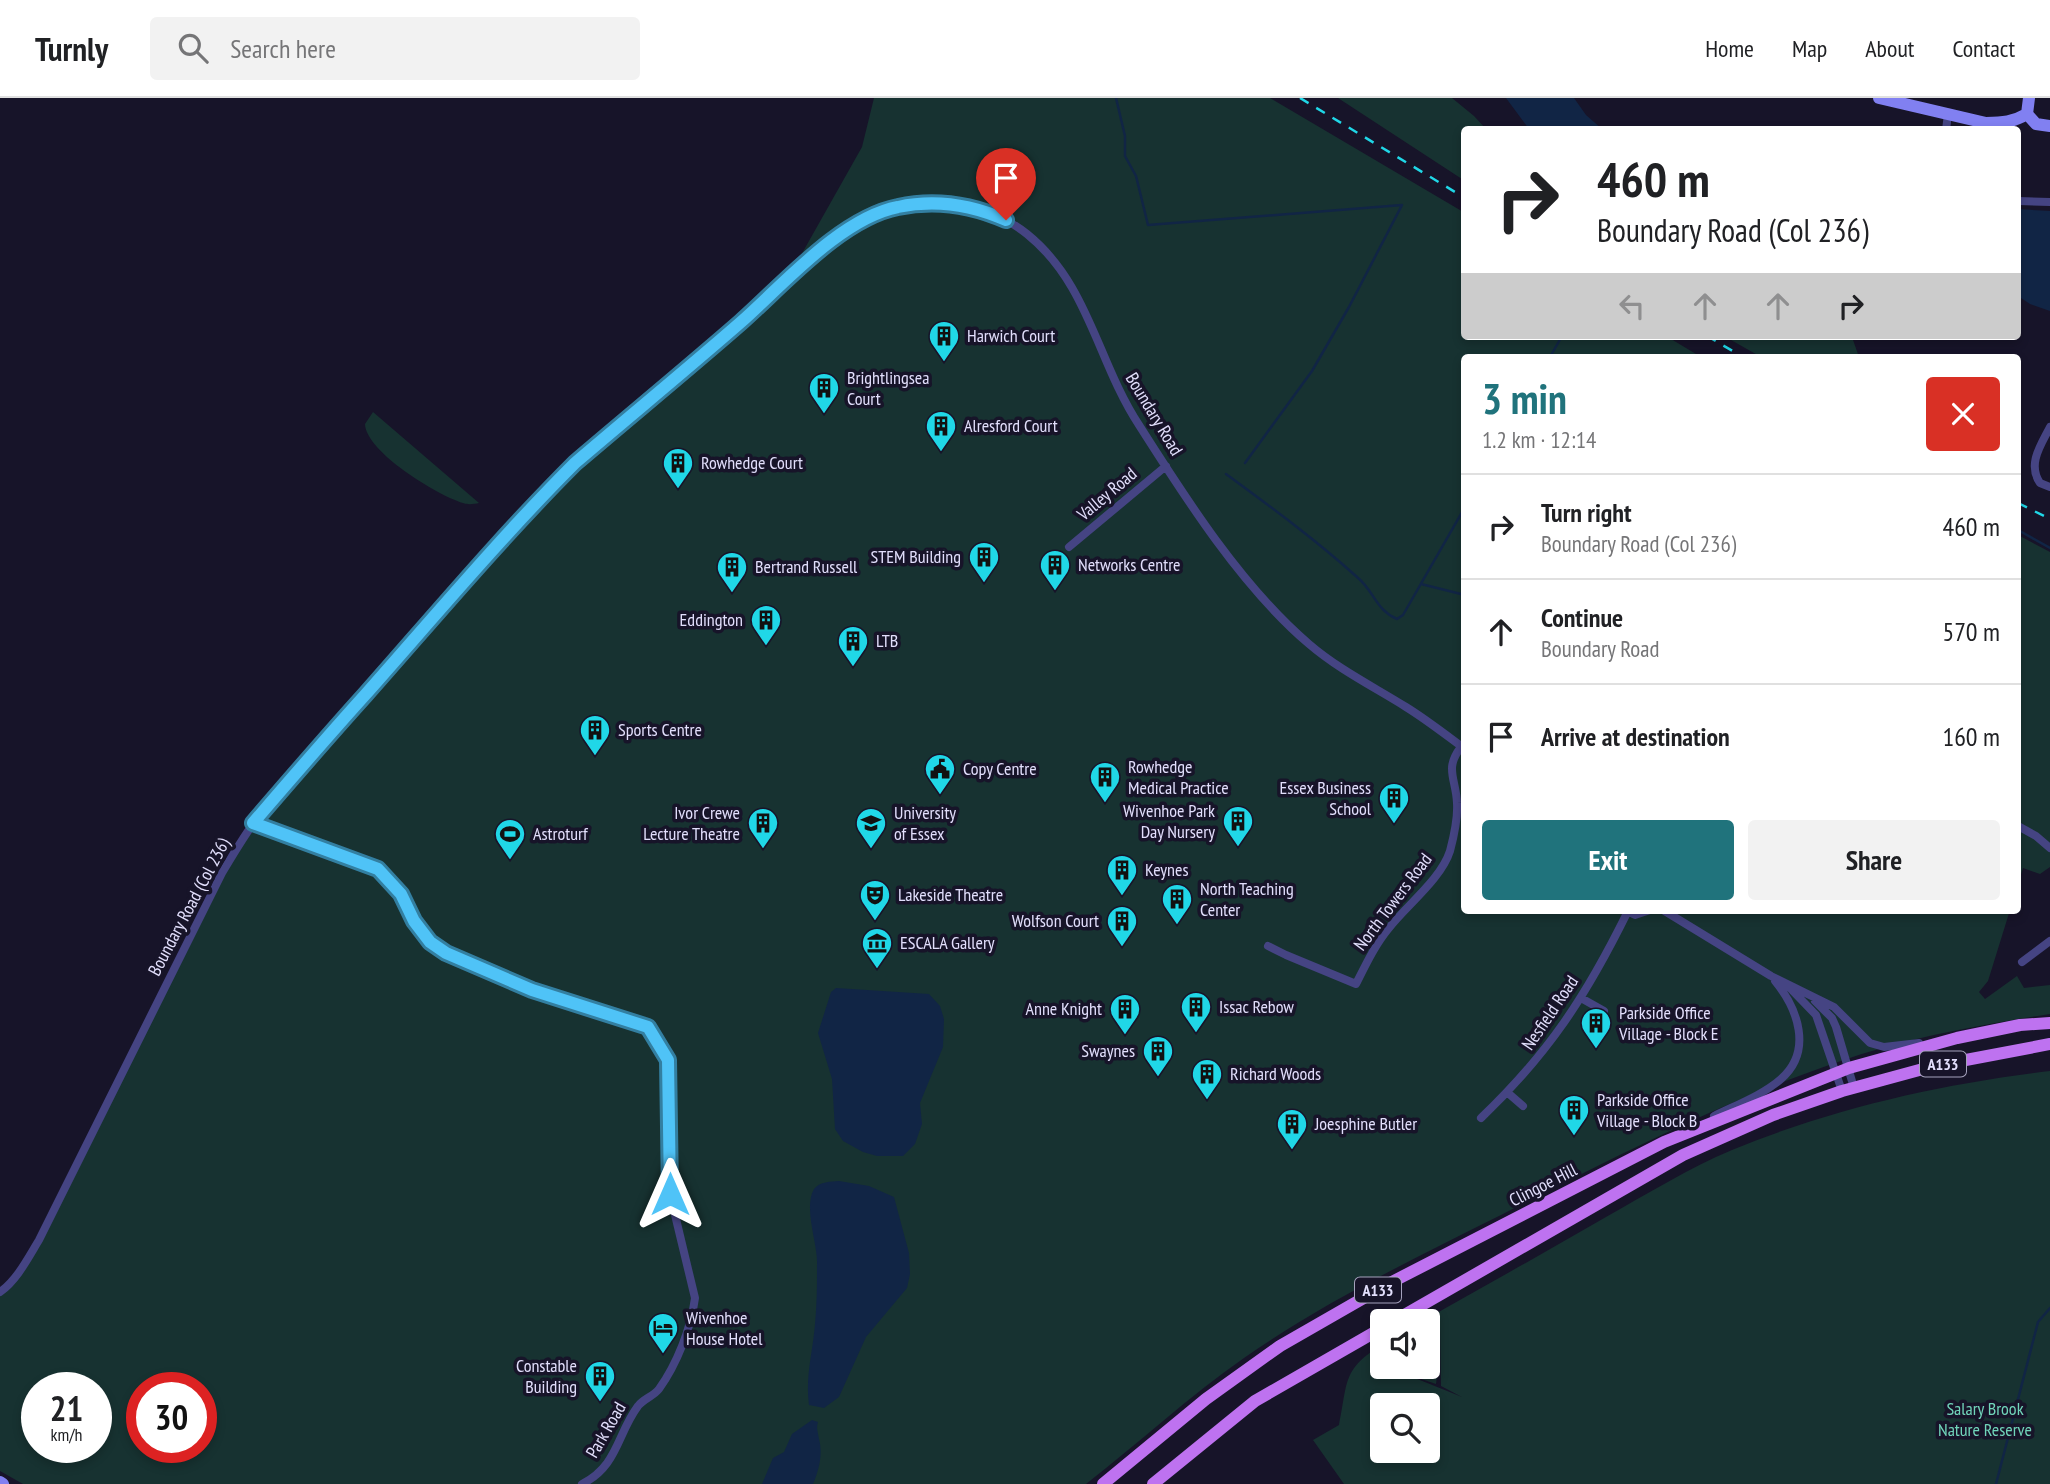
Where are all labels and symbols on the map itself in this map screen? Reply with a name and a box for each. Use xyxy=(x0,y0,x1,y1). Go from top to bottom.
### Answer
pin xyxy=(976,148,1036,220)
building icon: Harwich Court xyxy=(927,319,961,363)
place label: Harwich Court xyxy=(967,324,1055,347)
place label: Brightlingsea Court xyxy=(847,366,929,410)
street label: Boundary Road xyxy=(1121,368,1188,459)
building icon: Brightlingsea Court xyxy=(807,371,841,415)
building icon: Alresford Court xyxy=(924,409,958,453)
place label: Alresford Court xyxy=(964,414,1058,437)
building icon: Rowhedge Court xyxy=(661,446,695,490)
place label: Rowhedge Court xyxy=(701,451,803,474)
street label: Valley Road xyxy=(1071,462,1141,526)
building icon: STEM Building xyxy=(967,540,1001,584)
place label: STEM Building xyxy=(870,545,961,568)
building icon: Networks Centre xyxy=(1038,548,1072,592)
building icon: Bertrand Russell xyxy=(715,550,749,594)
place label: Networks Centre xyxy=(1078,553,1181,576)
place label: Bertrand Russell xyxy=(755,555,858,578)
building icon: Eddington xyxy=(749,603,783,647)
place label: Eddington xyxy=(680,608,743,631)
building icon: LTB xyxy=(836,624,870,668)
place label: LTB xyxy=(876,629,898,652)
building icon: Sports Centre xyxy=(578,713,612,757)
place label: Sports Centre xyxy=(618,718,702,741)
public building icon: Copy Centre xyxy=(923,752,957,796)
place label: Rowhedge Medical Practice xyxy=(1128,755,1229,799)
place label: Copy Centre xyxy=(963,757,1037,780)
building icon: Rowhedge Medical Practice xyxy=(1088,760,1122,804)
place label: Essex Business School xyxy=(1279,776,1372,820)
building icon: Essex Business School xyxy=(1377,781,1411,825)
place label: Wivenhoe Park Day Nursery xyxy=(1123,799,1215,843)
place label: Ivor Crewe Lecture Theatre xyxy=(643,801,740,845)
place label: University of Essex xyxy=(894,801,956,845)
building icon: Wivenhoe Park Day Nursery xyxy=(1221,804,1255,848)
building icon: Ivor Crewe Lecture Theatre xyxy=(746,806,780,850)
school or university icon: University of Essex xyxy=(854,806,888,850)
sports icon: Astroturf xyxy=(493,817,527,861)
place label: Astroturf xyxy=(533,822,589,845)
street label: Boundary Road (Col 236) xyxy=(143,833,235,980)
street label: North Towers Road xyxy=(1348,848,1437,955)
building icon: Keynes xyxy=(1105,853,1139,897)
place label: Keynes xyxy=(1145,858,1189,881)
place label: North Teaching Center xyxy=(1200,877,1294,921)
theatre icon: Lakeside Theatre xyxy=(858,878,892,922)
building icon: North Teaching Center xyxy=(1160,882,1194,926)
place label: Lakeside Theatre xyxy=(898,883,1003,906)
building icon: Wolfson Court xyxy=(1105,904,1139,948)
place label: Wolfson Court xyxy=(1012,909,1099,932)
museum icon: ESCALA Gallery xyxy=(860,926,894,970)
place label: ESCALA Gallery xyxy=(900,931,995,954)
street label: Nesfield Road xyxy=(1516,971,1583,1054)
building icon: Issac Rebow xyxy=(1179,990,1213,1034)
building icon: Anne Knight xyxy=(1108,992,1142,1036)
place label: Issac Rebow xyxy=(1219,995,1294,1018)
place label: Anne Knight xyxy=(1025,997,1102,1020)
place label: Parkside Office Village - Block E xyxy=(1618,1001,1719,1045)
building icon: Parkside Office Village - Block E xyxy=(1579,1006,1613,1050)
building icon: Swaynes xyxy=(1141,1034,1175,1078)
place label: Swaynes xyxy=(1081,1039,1135,1062)
road number: A133 xyxy=(1920,1052,1966,1076)
building icon: Richard Woods xyxy=(1190,1057,1224,1101)
place label: Richard Woods xyxy=(1230,1062,1321,1085)
place label: Parkside Office Village - Block B xyxy=(1596,1088,1697,1132)
building icon: Parkside Office Village - Block B xyxy=(1557,1093,1591,1137)
building icon: Joesphine Butler xyxy=(1275,1107,1309,1151)
place label: Joesphine Butler xyxy=(1314,1112,1417,1135)
position arrow xyxy=(633,1157,707,1231)
street label: Clingoe Hill xyxy=(1505,1157,1581,1211)
road number: A133 xyxy=(1355,1278,1401,1302)
place label: Wivenhoe House Hotel xyxy=(686,1306,763,1350)
hotel icon: Wivenhoe House Hotel xyxy=(646,1311,680,1355)
place label: Constable Building xyxy=(516,1354,577,1398)
building icon: Constable Building xyxy=(583,1359,617,1403)
speed limit sign: 30 xyxy=(126,1372,217,1463)
park label: Salary Brook Nature Reserve xyxy=(1938,1397,2032,1441)
street label: Park Road xyxy=(580,1398,631,1462)

